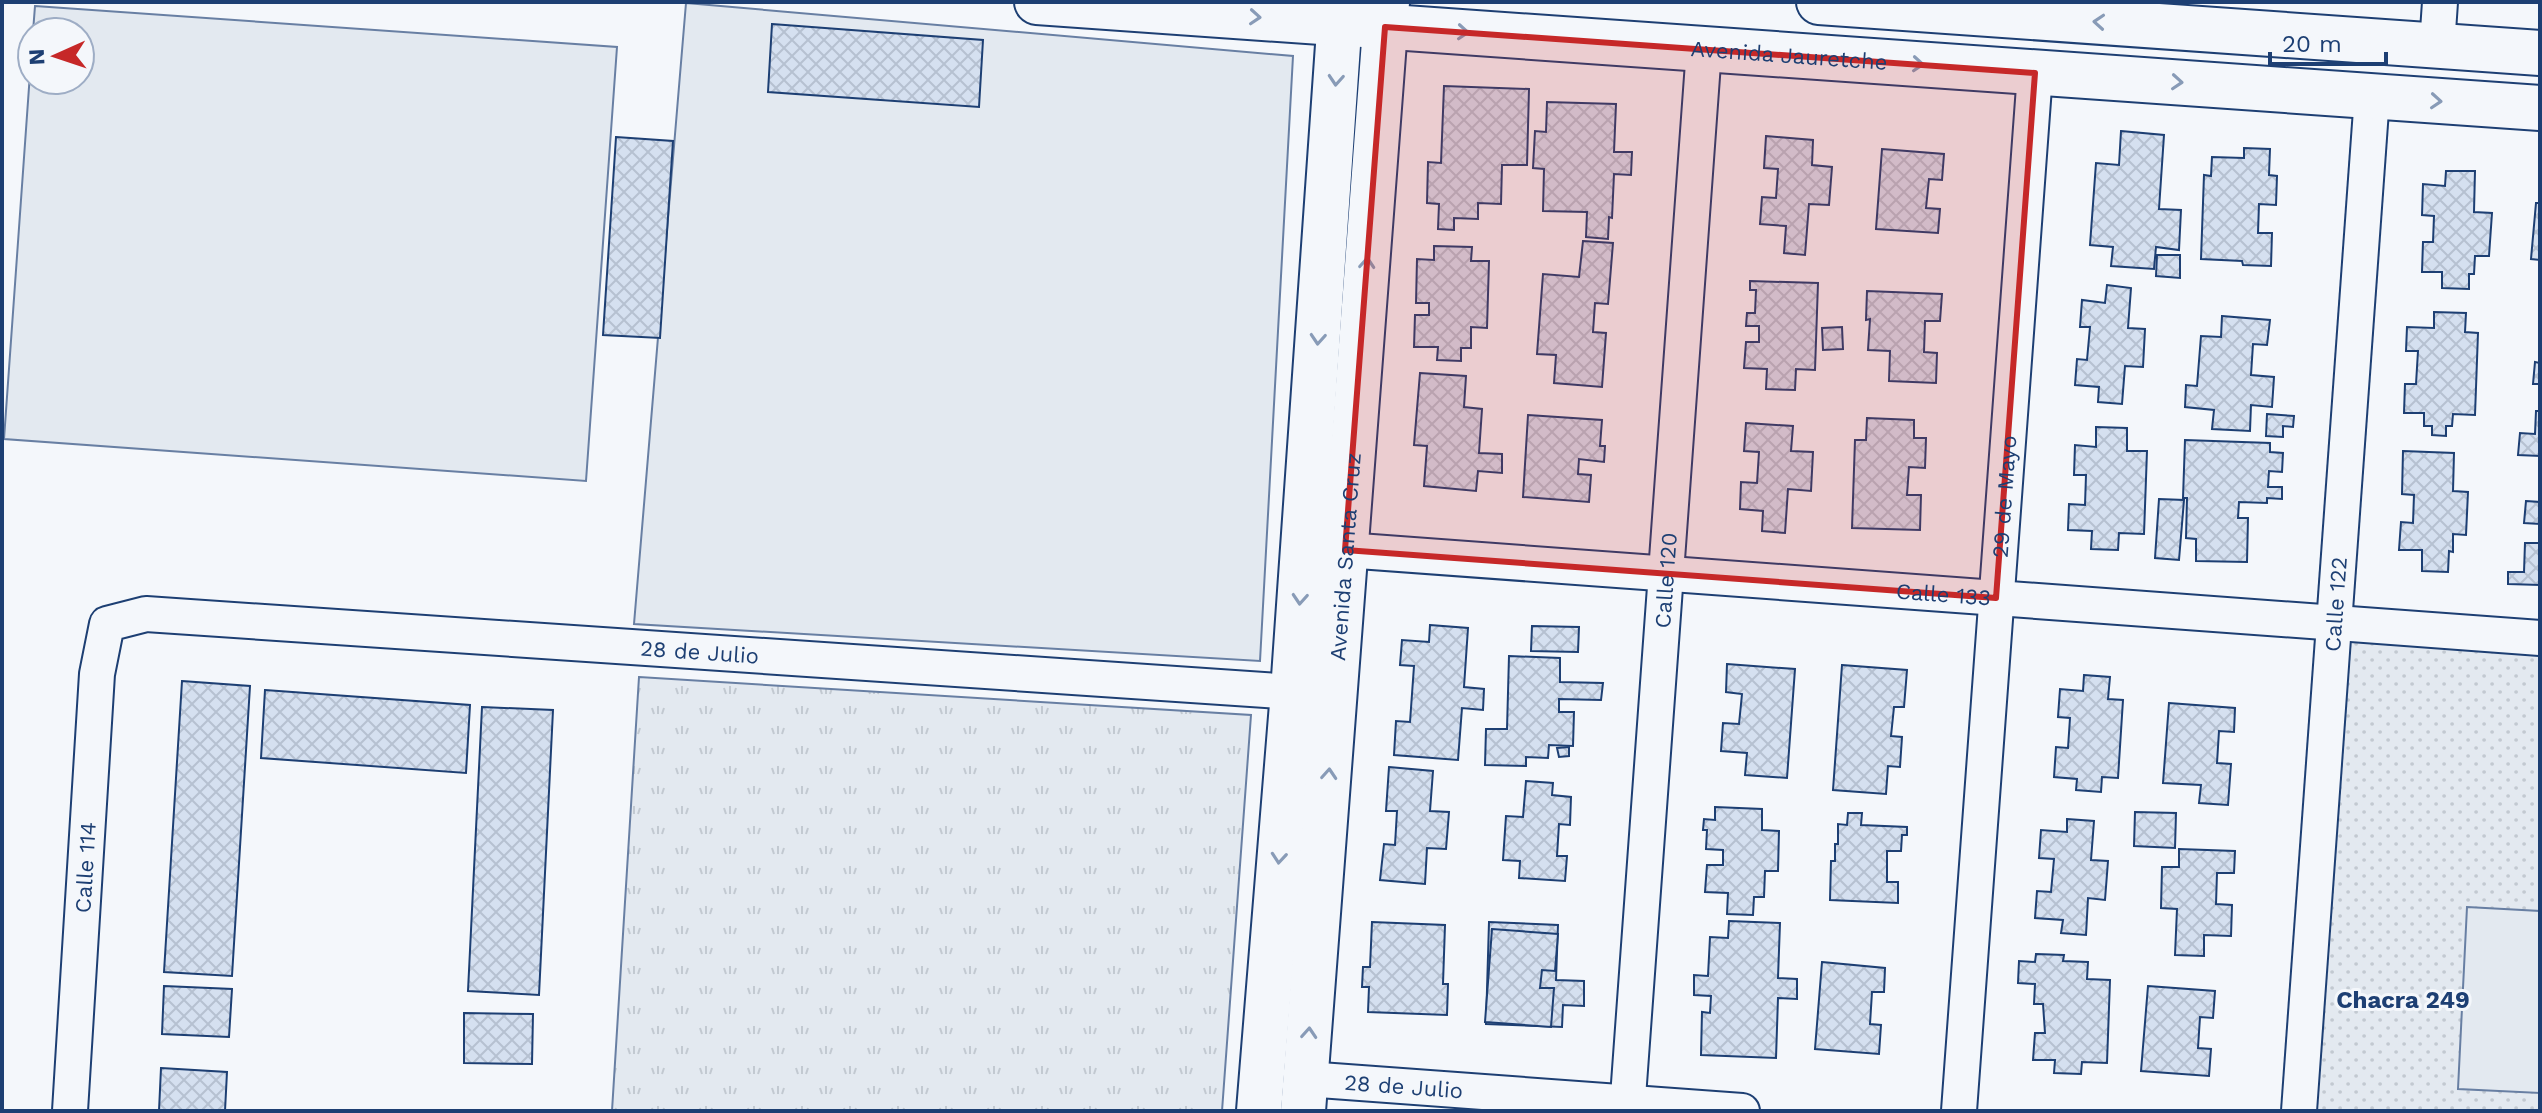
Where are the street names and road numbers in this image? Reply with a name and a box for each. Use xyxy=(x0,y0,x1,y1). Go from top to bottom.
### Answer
street label: Avenida Jauretche xyxy=(1690,36,1888,74)
street label: 29 de Mayo xyxy=(1987,434,2021,559)
street label: Avenida Santa Cruz xyxy=(1325,452,1365,662)
street label: Calle 120 xyxy=(1650,532,1681,629)
street label: Calle 122 xyxy=(2320,556,2351,653)
street label: Calle 133 xyxy=(1895,578,1992,610)
street label: 28 de Julio xyxy=(639,635,760,668)
street label: Calle 114 xyxy=(70,821,100,914)
street label: 28 de Julio xyxy=(1343,1069,1464,1103)

